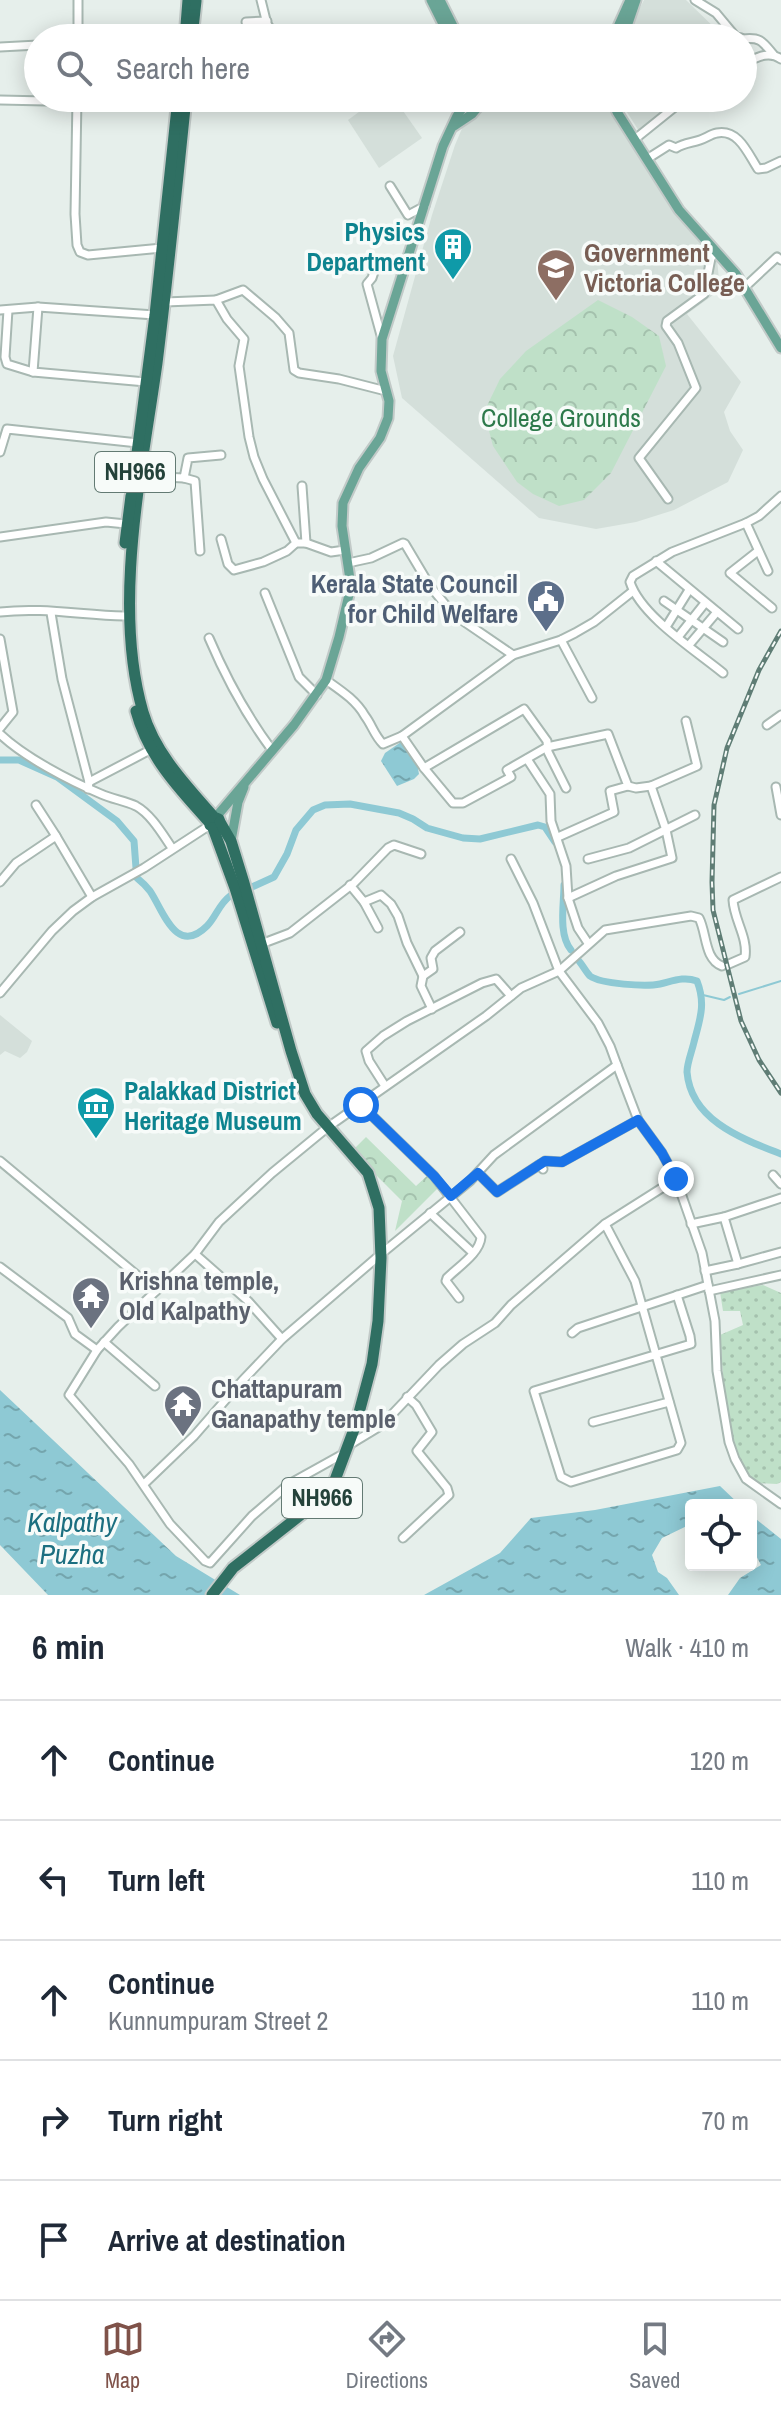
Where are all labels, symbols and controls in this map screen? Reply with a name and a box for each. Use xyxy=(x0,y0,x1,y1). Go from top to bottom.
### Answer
search box xyxy=(24,24,757,112)
icon: search xyxy=(52,46,96,90)
text: Search here xyxy=(116,48,250,88)
place label: Physics Department xyxy=(307,214,425,279)
building icon: Physics Department xyxy=(432,226,474,281)
place label: Government Victoria College xyxy=(584,235,745,300)
school or university icon: Government Victoria College xyxy=(535,247,577,302)
park label: College Grounds xyxy=(481,400,641,435)
road number: NH966 xyxy=(95,452,175,492)
place label: Kerala State Council for Child Welfare xyxy=(311,566,518,631)
public building icon: Kerala State Council for Child Welfare xyxy=(525,578,567,633)
place label: Palakkad District Heritage Museum xyxy=(124,1073,302,1138)
museum icon: Palakkad District Heritage Museum xyxy=(75,1085,117,1140)
route start xyxy=(343,1087,379,1123)
route end xyxy=(658,1161,694,1197)
place label: Krishna temple, Old Kalpathy xyxy=(119,1263,279,1328)
temple icon: Krishna temple, Old Kalpathy xyxy=(70,1275,112,1330)
place label: Chattapuram Ganapathy temple xyxy=(211,1371,396,1436)
temple icon: Chattapuram Ganapathy temple xyxy=(162,1383,204,1438)
road number: NH966 xyxy=(282,1478,362,1518)
map controls xyxy=(685,1499,757,1571)
button: locate xyxy=(685,1499,757,1571)
water label: Kalpathy Puzha xyxy=(27,1503,118,1573)
text: 6 min xyxy=(32,1624,105,1670)
text: Walk · 410 m xyxy=(625,1630,749,1665)
icon: ahead xyxy=(32,1738,76,1782)
text: Continue xyxy=(108,1740,215,1780)
text: 120 m xyxy=(690,1743,749,1778)
icon: left xyxy=(32,1858,76,1902)
text: Turn left xyxy=(108,1860,205,1900)
text: 110 m xyxy=(691,1863,749,1898)
text: Continue xyxy=(108,1963,215,2003)
icon: ahead xyxy=(32,1978,76,2022)
text: 110 m xyxy=(691,1983,749,2018)
text: Kunnumpuram Street 2 xyxy=(108,2003,328,2038)
icon: right xyxy=(32,2098,76,2142)
text: Turn right xyxy=(108,2100,222,2140)
text: 70 m xyxy=(702,2103,749,2138)
icon: arrive xyxy=(32,2218,76,2262)
text: Arrive at destination xyxy=(108,2220,346,2260)
tab: Map xyxy=(101,2317,145,2395)
tab: Directions xyxy=(346,2317,428,2395)
tab: Saved xyxy=(629,2317,680,2395)

